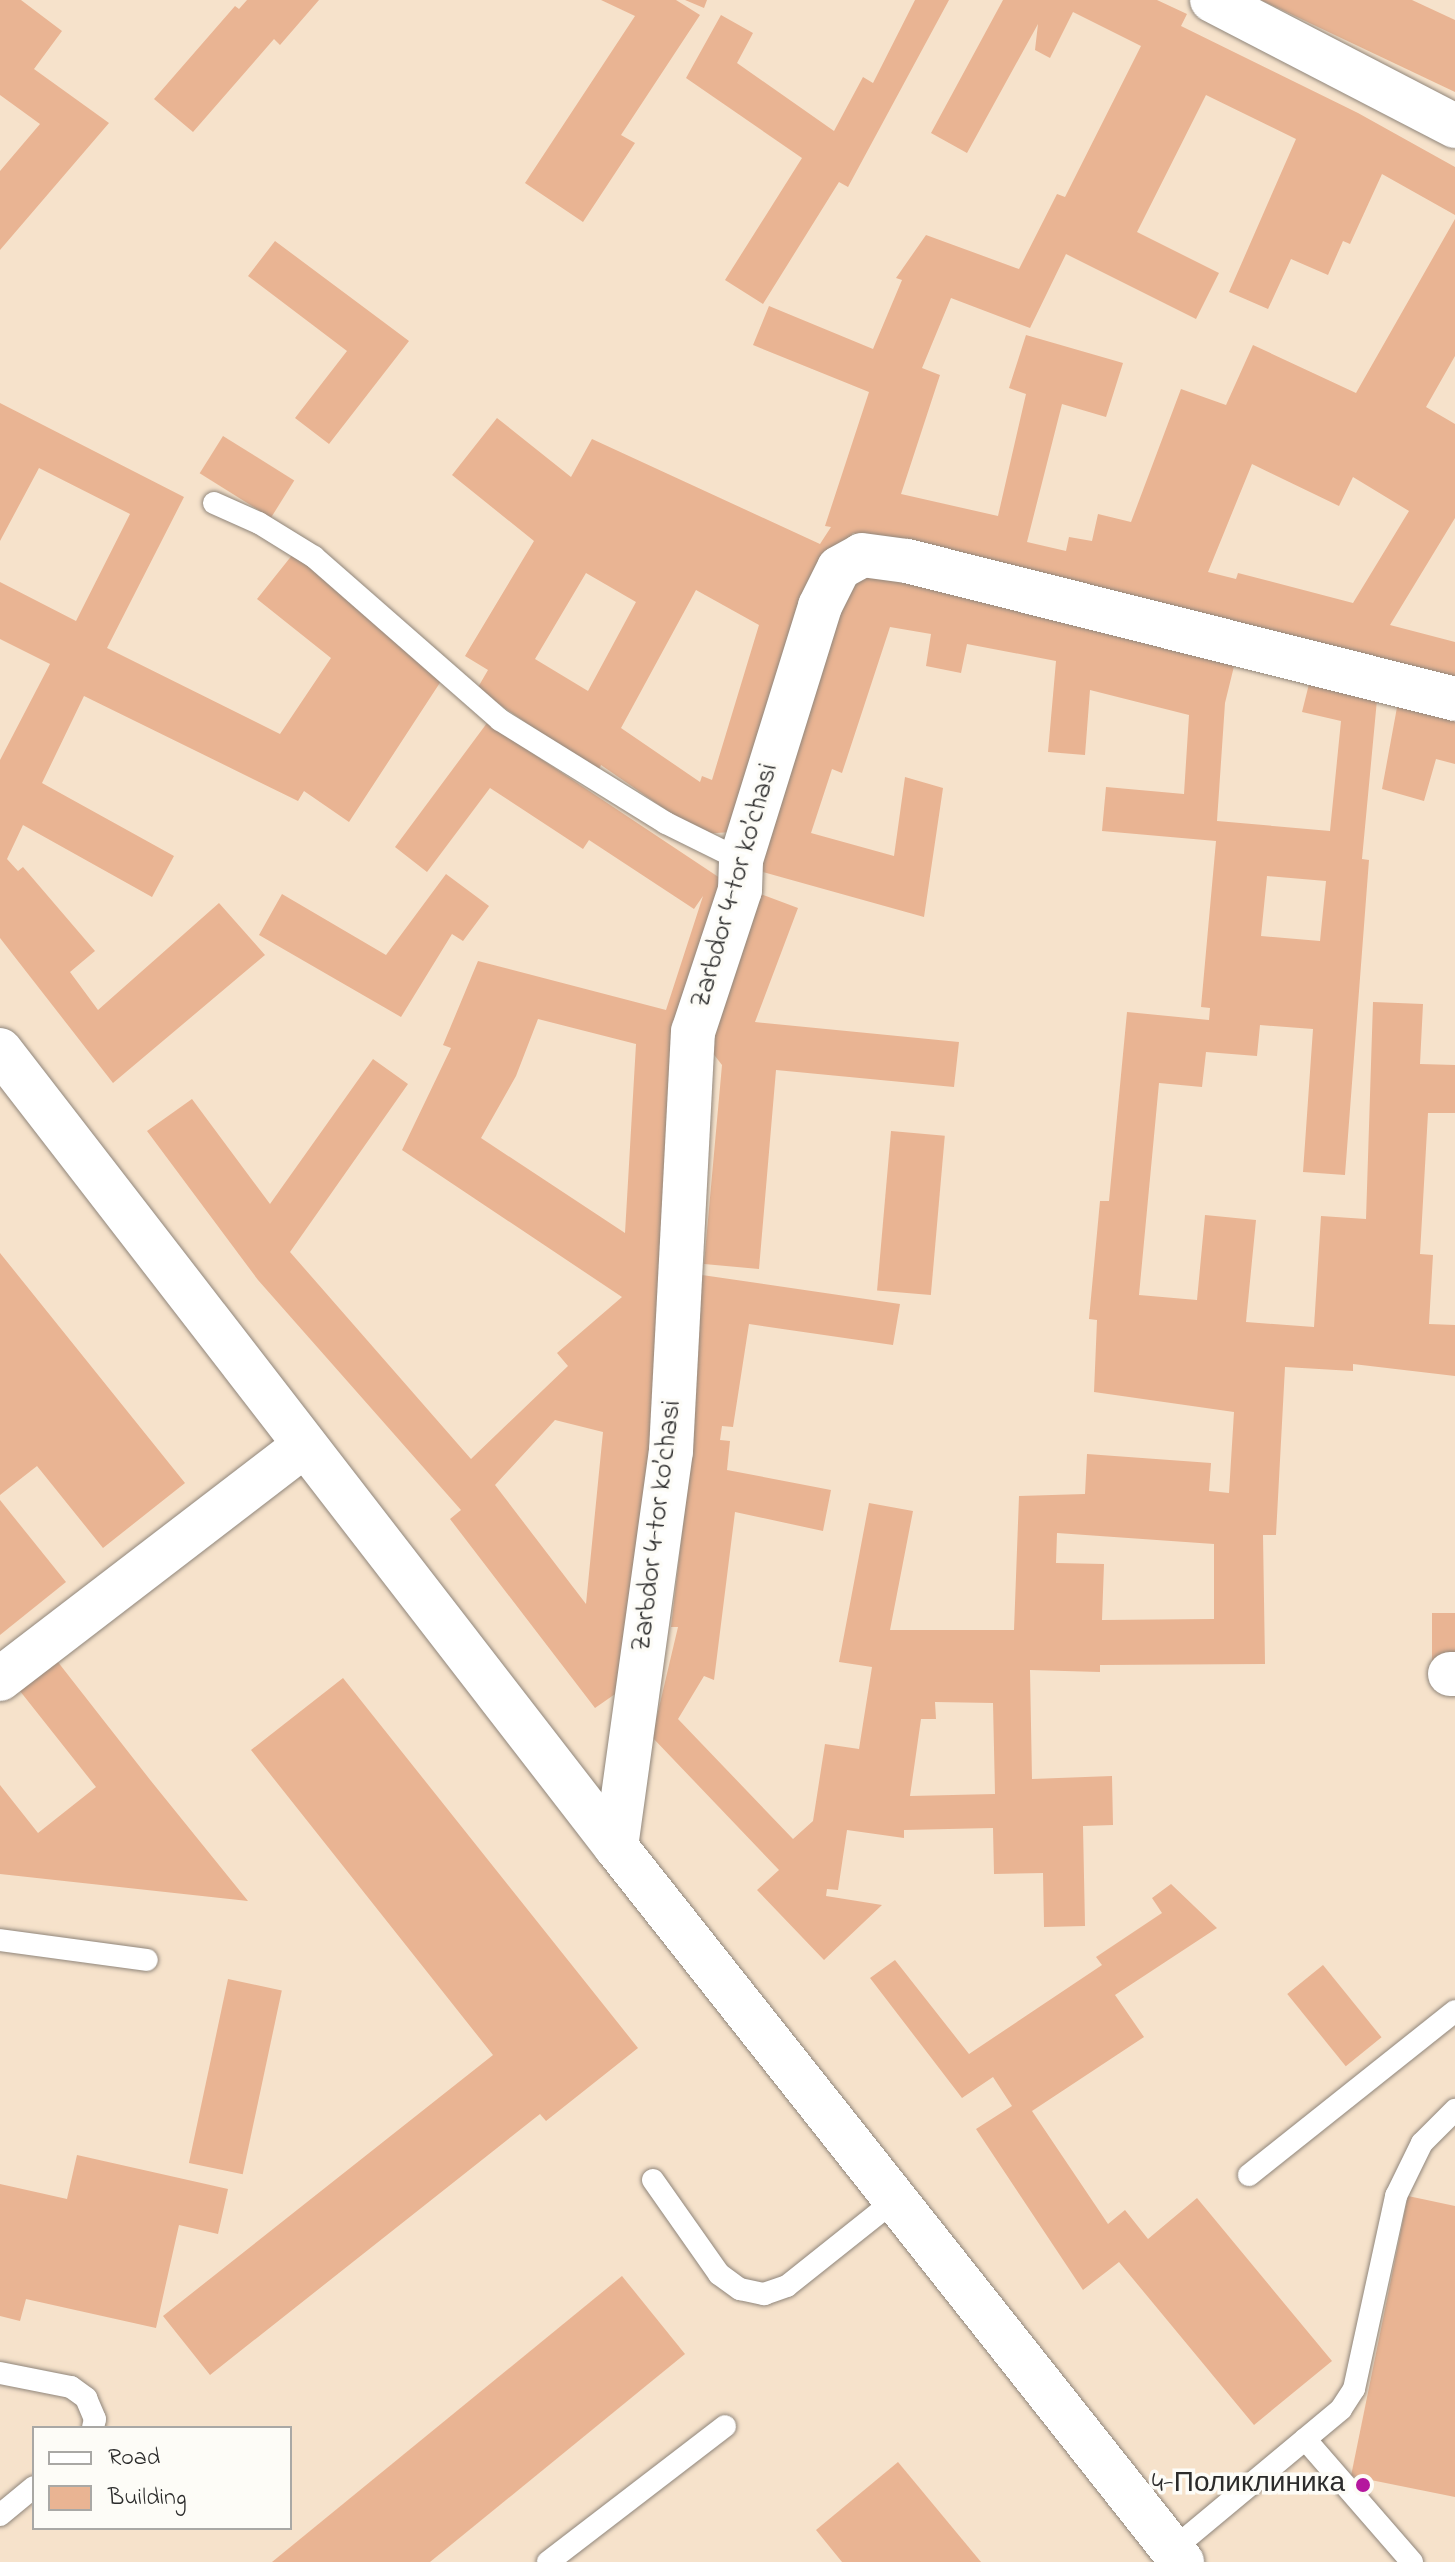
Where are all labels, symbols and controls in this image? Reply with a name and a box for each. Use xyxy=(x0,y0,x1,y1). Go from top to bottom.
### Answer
street label: Zarbdor 4-tor koʼchasi xyxy=(685,760,787,1012)
street label: Zarbdor 4-tor koʼchasi xyxy=(626,1399,690,1653)
legend xyxy=(32,2426,292,2530)
text: Road xyxy=(108,2441,160,2476)
place label: 4-Поликлиника xyxy=(1152,2468,1345,2502)
marker: 4-Поликлиника xyxy=(1352,2474,1374,2496)
text: Building xyxy=(108,2481,187,2516)

